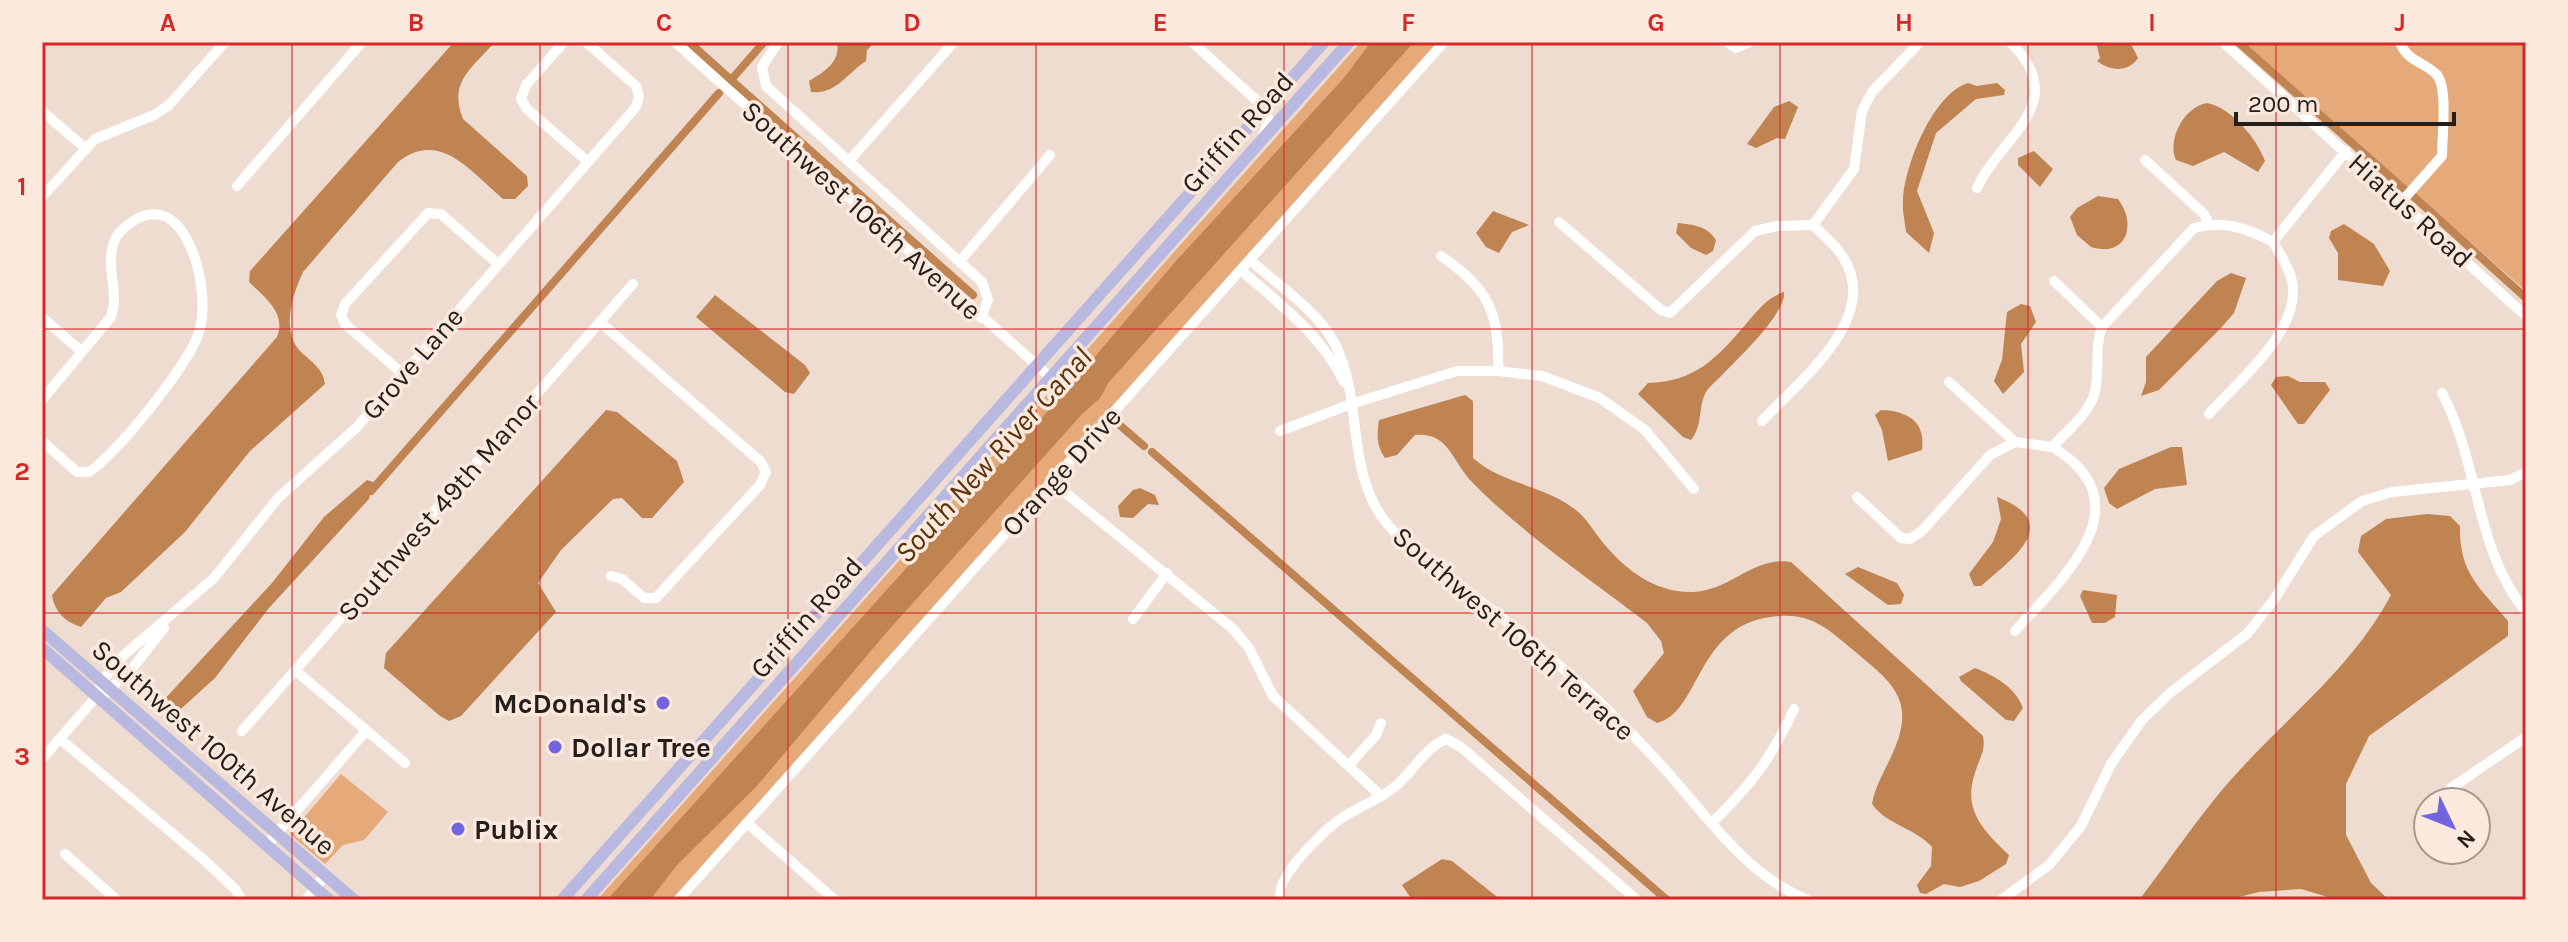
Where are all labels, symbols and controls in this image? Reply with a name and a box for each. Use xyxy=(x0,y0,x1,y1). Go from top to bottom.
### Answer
text: A xyxy=(160,7,176,38)
text: B xyxy=(408,7,424,38)
text: C xyxy=(656,7,672,38)
text: D xyxy=(903,7,921,38)
text: E xyxy=(1152,7,1168,38)
text: F xyxy=(1401,7,1415,38)
text: G xyxy=(1647,7,1665,38)
text: H xyxy=(1895,7,1913,38)
text: I xyxy=(2148,7,2156,38)
text: J xyxy=(2394,7,2406,38)
street label: Griffin Road xyxy=(1174,65,1301,200)
scale bar xyxy=(2236,76,2454,126)
text: 200 m xyxy=(2248,90,2319,118)
street label: Southwest 106th Avenue xyxy=(735,94,988,327)
street label: Hiatus Road xyxy=(2342,146,2480,275)
text: 1 xyxy=(17,171,27,202)
street label: Grove Lane xyxy=(355,300,470,426)
water label: South New River Canal xyxy=(887,340,1099,570)
street label: Southwest 49th Manor xyxy=(331,386,547,628)
street label: Orange Drive xyxy=(995,400,1128,543)
text: 2 xyxy=(14,456,30,487)
street label: Southwest 106th Terrace xyxy=(1386,519,1641,747)
street label: Griffin Road xyxy=(743,550,870,685)
street label: Southwest 100th Avenue xyxy=(85,633,342,862)
place label: McDonald's xyxy=(493,687,647,720)
marker: McDonald's xyxy=(654,694,672,712)
place label: Dollar Tree xyxy=(571,731,711,764)
marker: Dollar Tree xyxy=(546,738,564,756)
text: 3 xyxy=(14,741,30,772)
north arrow xyxy=(2412,786,2492,866)
place label: Publix xyxy=(474,813,559,846)
marker: Publix xyxy=(449,820,467,838)
text: N xyxy=(2451,824,2481,854)

